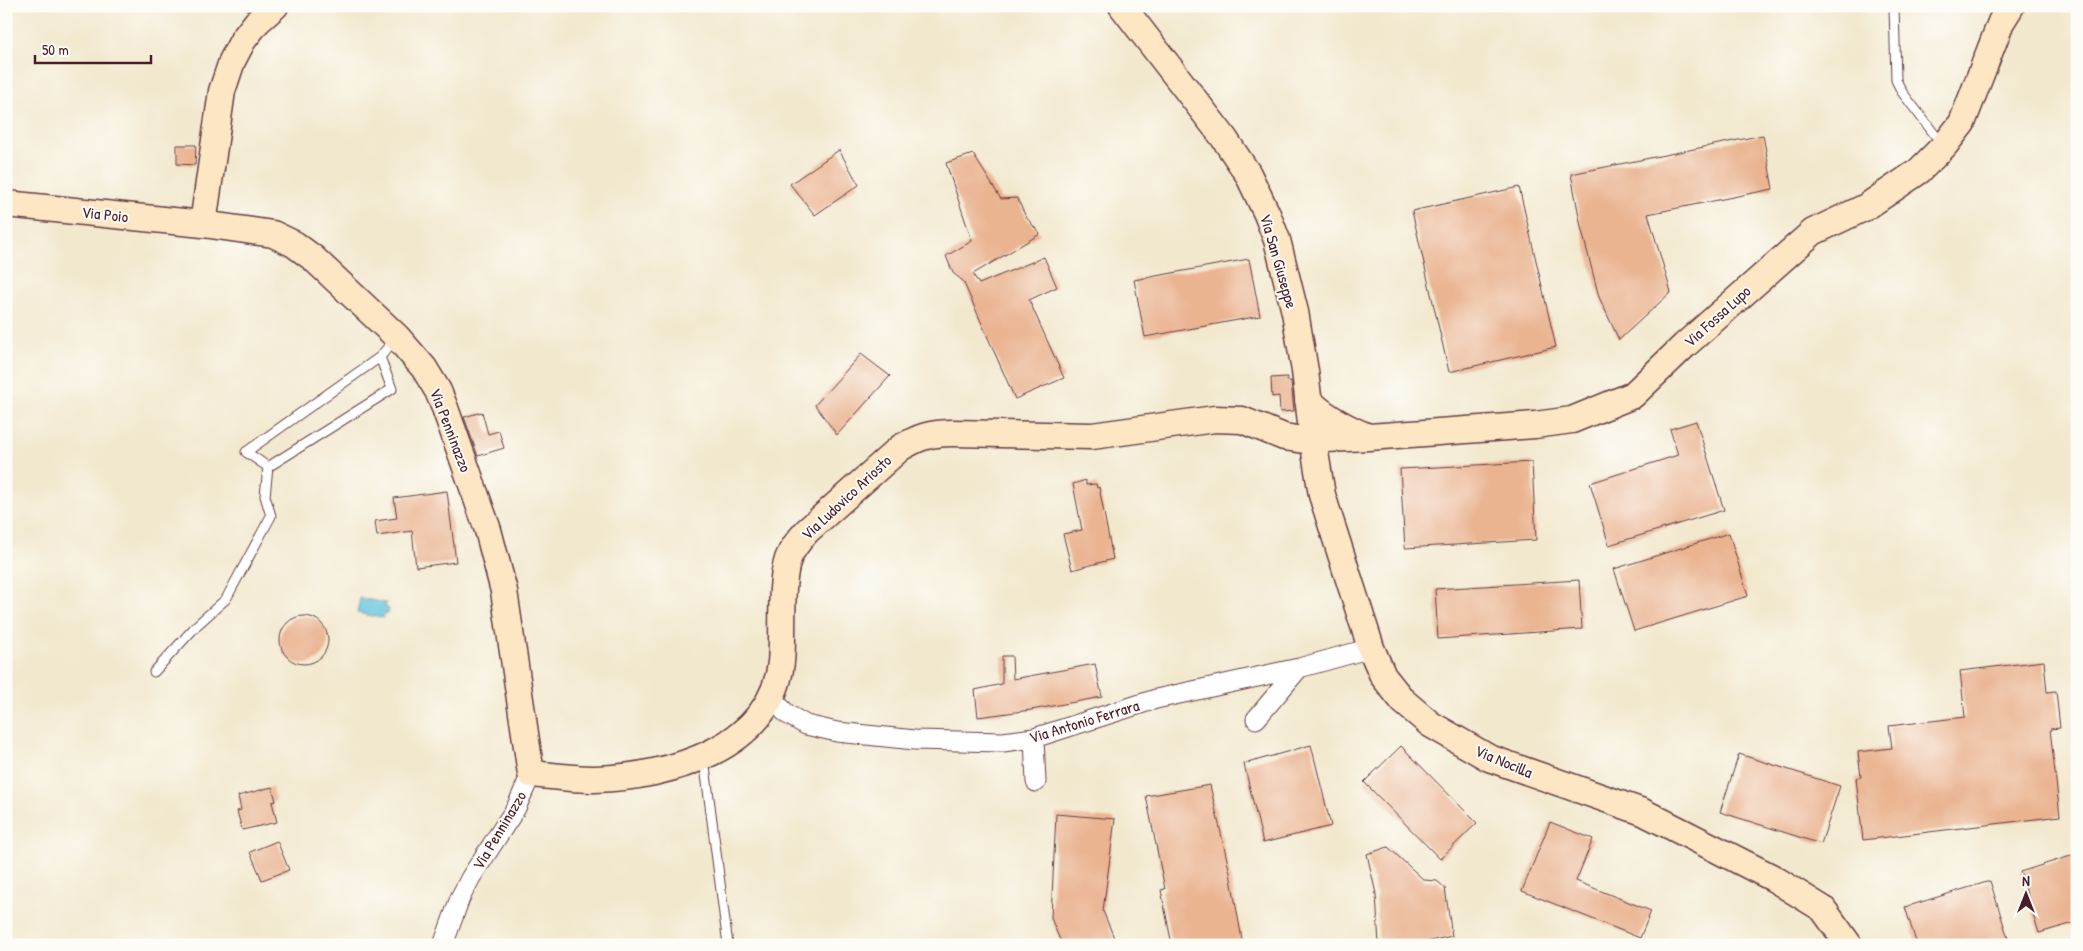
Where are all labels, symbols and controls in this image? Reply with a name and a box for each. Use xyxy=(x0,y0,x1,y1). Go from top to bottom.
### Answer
scale bar xyxy=(35,32,151,64)
text: 50 m xyxy=(42,39,69,60)
street label: Via Poio xyxy=(81,201,130,227)
street label: Via San Giuseppe xyxy=(1255,211,1303,311)
street label: Via Fossa Lupo xyxy=(1679,280,1756,352)
street label: Via Penninazzo xyxy=(425,385,477,476)
street label: Via Ludovico Ariosto xyxy=(796,449,896,545)
street label: Via Antonio Ferrara xyxy=(1026,694,1142,748)
street label: Via Nocilla xyxy=(1472,739,1536,783)
street label: Via Penninazzo xyxy=(467,786,531,874)
north arrow xyxy=(2000,868,2050,918)
text: N xyxy=(2022,871,2030,890)

